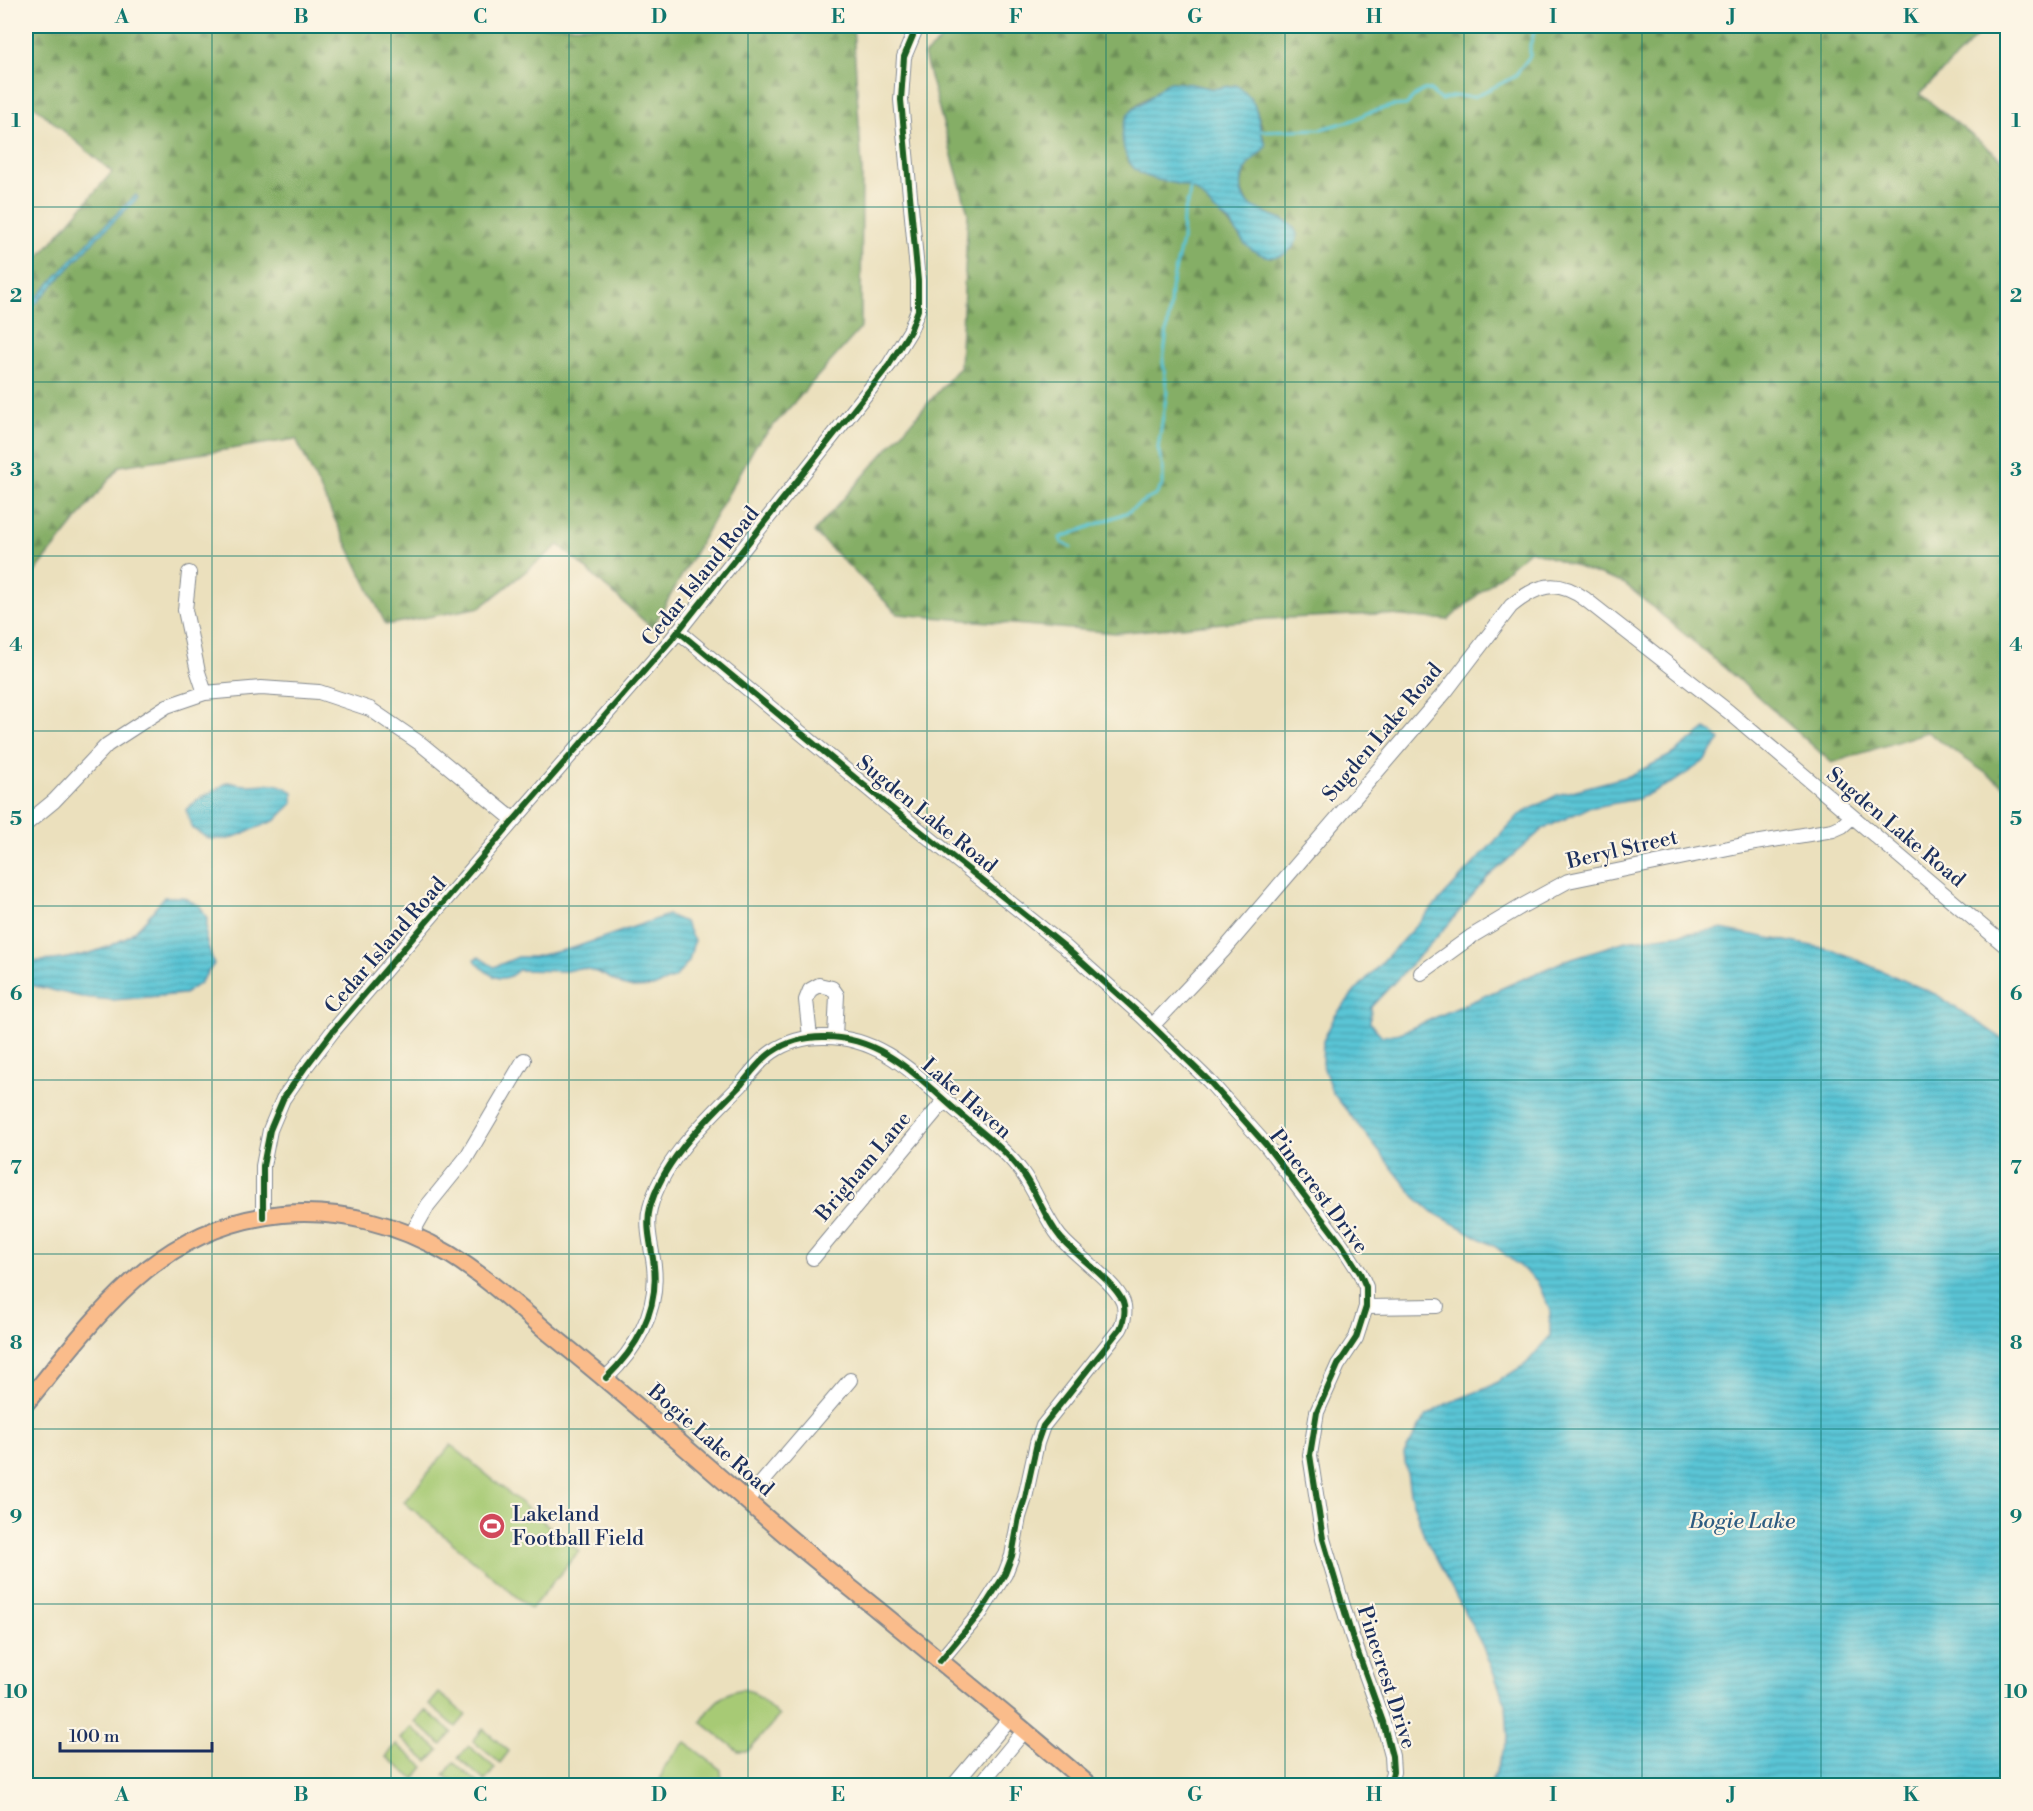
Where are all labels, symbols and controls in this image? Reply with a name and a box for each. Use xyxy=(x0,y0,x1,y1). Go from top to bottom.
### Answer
text: A xyxy=(114,5,130,30)
text: B xyxy=(293,5,309,30)
text: C xyxy=(473,5,487,30)
text: D xyxy=(651,5,667,30)
text: E xyxy=(831,5,845,30)
text: F xyxy=(1009,5,1023,30)
text: G xyxy=(1187,5,1203,30)
text: H xyxy=(1366,5,1383,30)
text: I xyxy=(1549,5,1557,30)
text: J xyxy=(1725,5,1736,30)
text: K xyxy=(1903,5,1920,30)
text: 1 xyxy=(11,109,21,134)
text: 1 xyxy=(2011,109,2021,134)
text: 2 xyxy=(10,284,22,309)
text: 2 xyxy=(2010,284,2022,309)
text: 3 xyxy=(10,458,22,483)
text: 3 xyxy=(2010,458,2022,483)
street label: Cedar Island Road xyxy=(636,501,765,652)
text: 4 xyxy=(9,633,23,658)
text: 4 xyxy=(2009,633,2023,658)
street label: Sugden Lake Road xyxy=(1317,658,1448,807)
street label: Sugden Lake Road xyxy=(851,750,1002,879)
street label: Sugden Lake Road xyxy=(1821,762,1970,893)
text: 5 xyxy=(10,807,22,832)
text: 5 xyxy=(2010,807,2022,832)
street label: Beryl Street xyxy=(1563,824,1681,876)
street label: Cedar Island Road xyxy=(319,872,452,1019)
text: 6 xyxy=(10,982,23,1007)
text: 6 xyxy=(2010,982,2023,1007)
street label: Lake Haven xyxy=(916,1053,1017,1145)
street label: Brigham Lane xyxy=(810,1106,917,1228)
street label: Pinecrest Drive xyxy=(1263,1124,1373,1259)
text: 7 xyxy=(10,1156,22,1181)
text: 7 xyxy=(2010,1156,2022,1181)
text: 8 xyxy=(10,1331,23,1356)
text: 8 xyxy=(2010,1331,2023,1356)
street label: Bogie Lake Road xyxy=(641,1378,779,1503)
place label: Lakeland Football Field xyxy=(512,1502,644,1552)
text: 9 xyxy=(10,1505,22,1530)
text: 9 xyxy=(2010,1505,2022,1530)
water label: Bogie Lake xyxy=(1688,1508,1795,1535)
sports icon: Lakeland Football Field xyxy=(477,1511,507,1541)
street label: Pinecrest Drive xyxy=(1351,1602,1421,1752)
text: 10 xyxy=(4,1680,28,1705)
text: 10 xyxy=(2004,1680,2028,1705)
scale bar xyxy=(60,1715,212,1753)
text: 100 m xyxy=(69,1725,120,1748)
text: A xyxy=(114,1783,130,1808)
text: B xyxy=(293,1783,309,1808)
text: C xyxy=(473,1783,487,1808)
text: D xyxy=(651,1783,667,1808)
text: E xyxy=(831,1783,845,1808)
text: F xyxy=(1009,1783,1023,1808)
text: G xyxy=(1187,1783,1203,1808)
text: H xyxy=(1366,1783,1383,1808)
text: I xyxy=(1549,1783,1557,1808)
text: J xyxy=(1725,1783,1736,1808)
text: K xyxy=(1903,1783,1920,1808)

